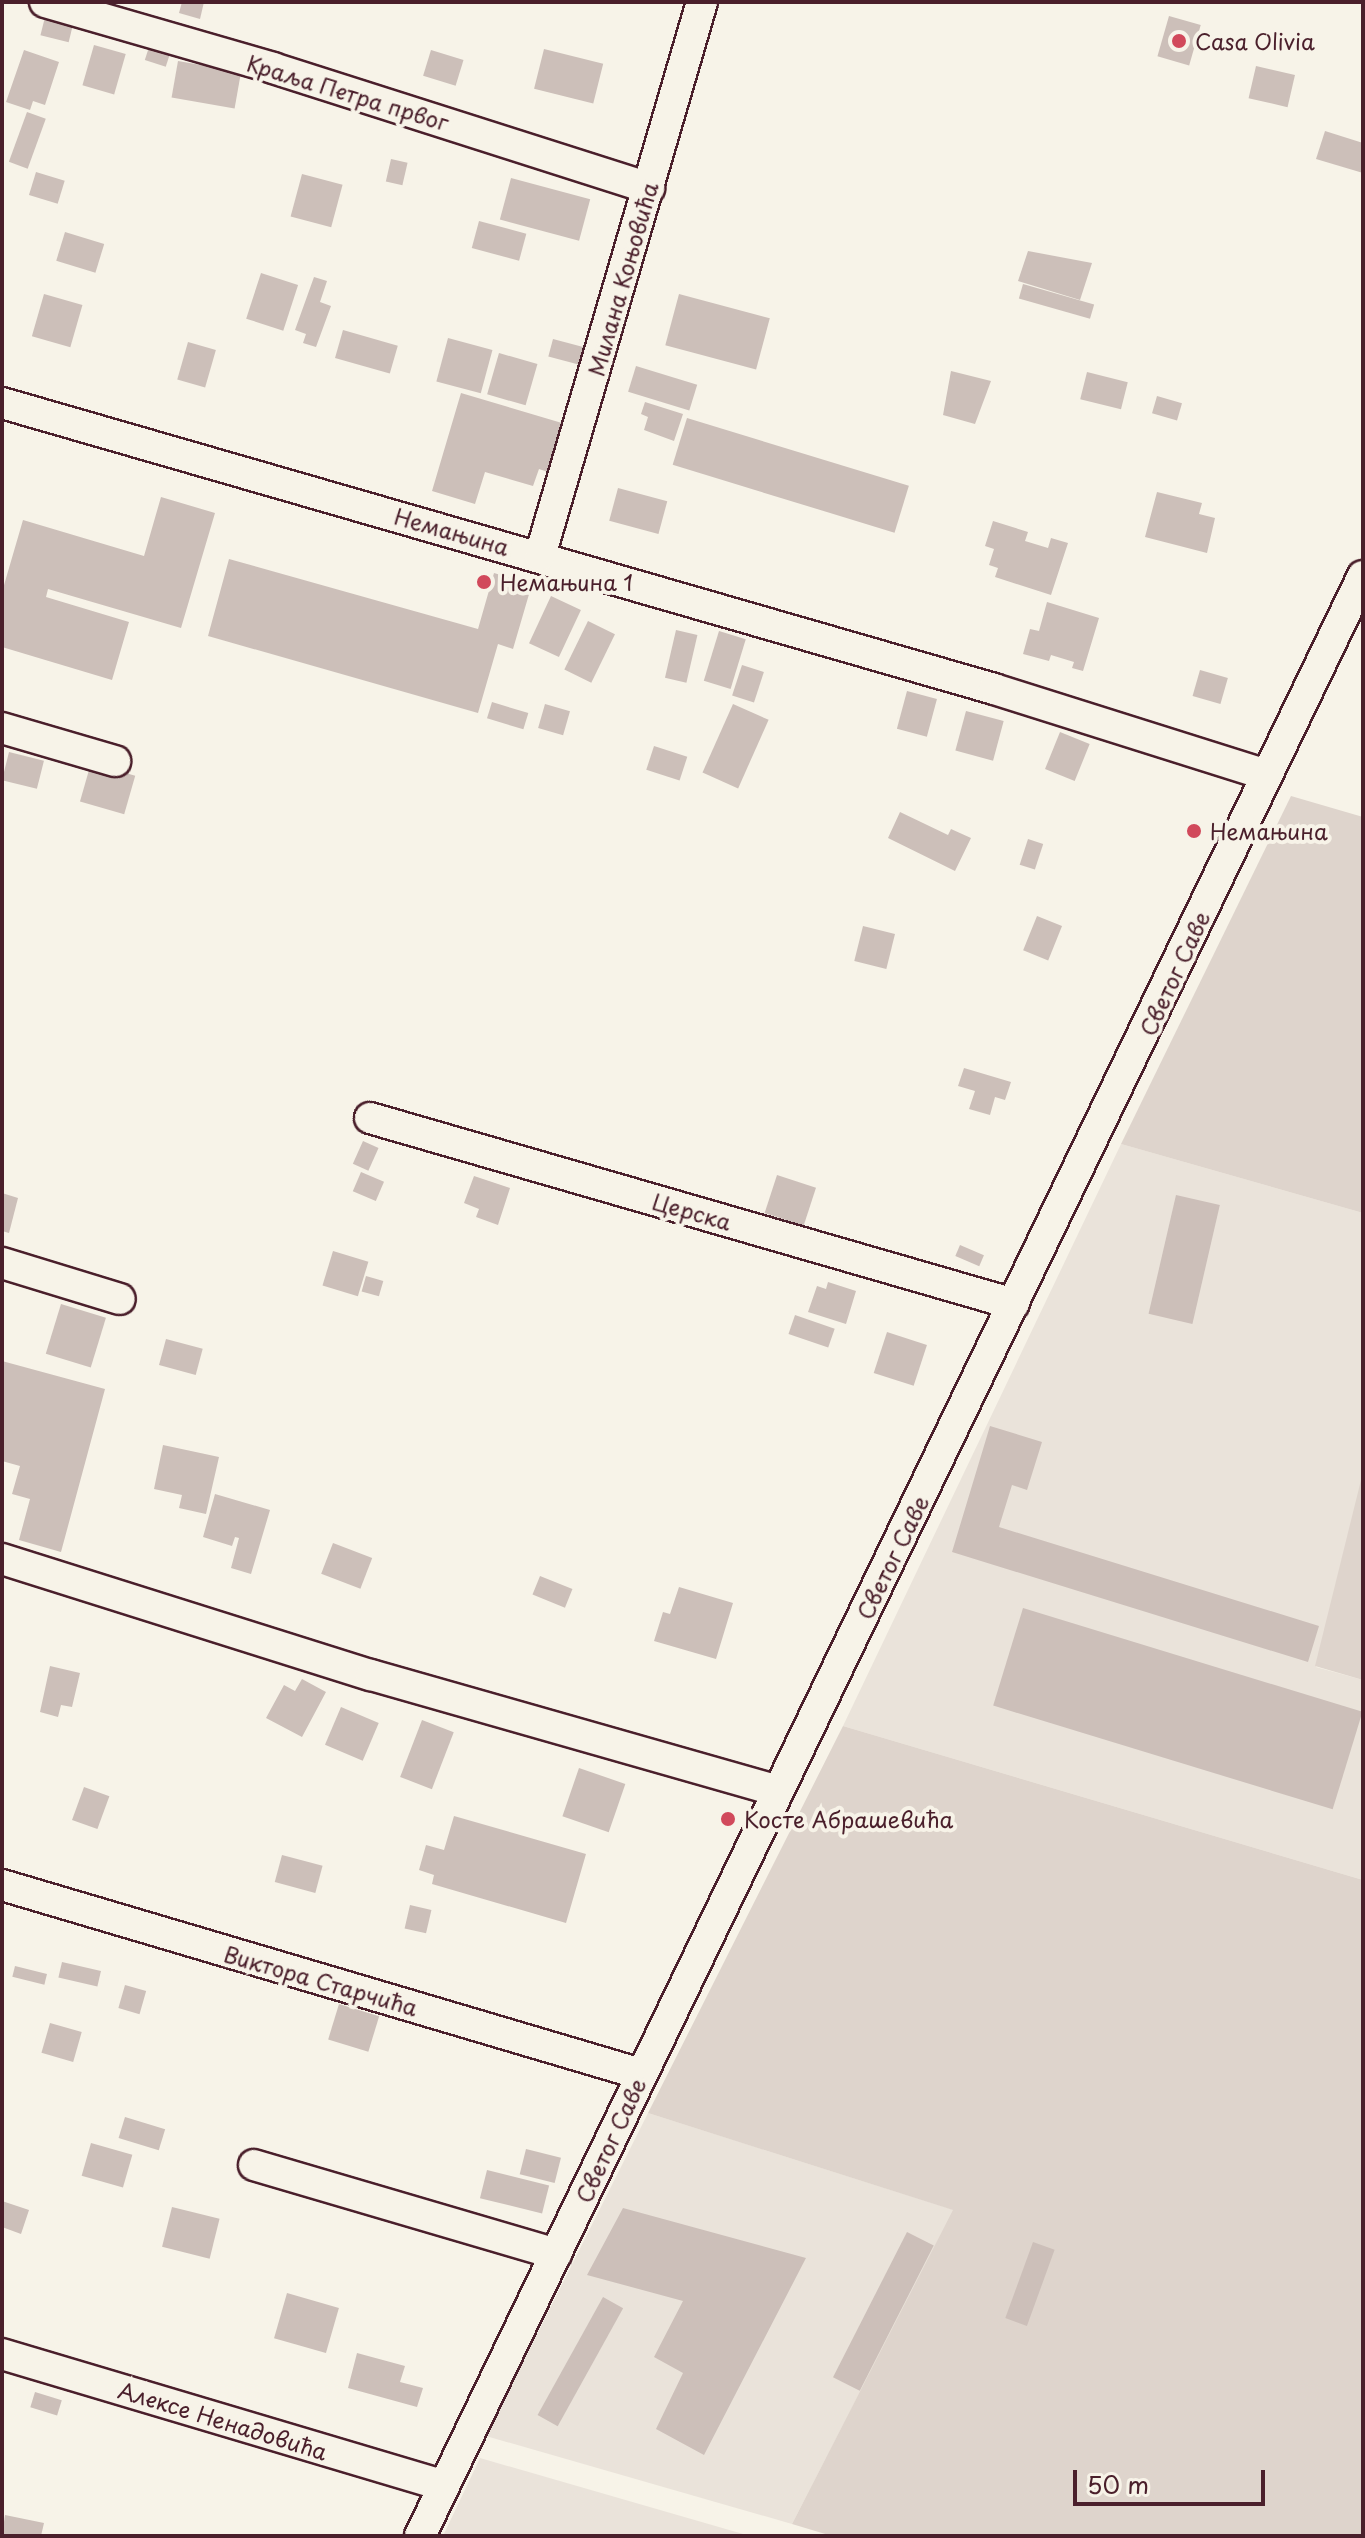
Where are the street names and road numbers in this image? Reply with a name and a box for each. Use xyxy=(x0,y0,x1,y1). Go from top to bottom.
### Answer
street label: Краља Петра првог xyxy=(243,48,453,136)
street label: Милана Коњовића xyxy=(582,178,662,380)
street label: Немањина xyxy=(392,502,512,560)
street label: Светог Саве xyxy=(1133,906,1215,1040)
street label: Церска xyxy=(650,1187,734,1235)
street label: Светог Саве xyxy=(850,1490,934,1624)
street label: Виктора Старчића xyxy=(221,1940,421,2020)
street label: Светог Саве xyxy=(569,2073,651,2207)
street label: Алексе Ненадовића xyxy=(115,2376,331,2464)

